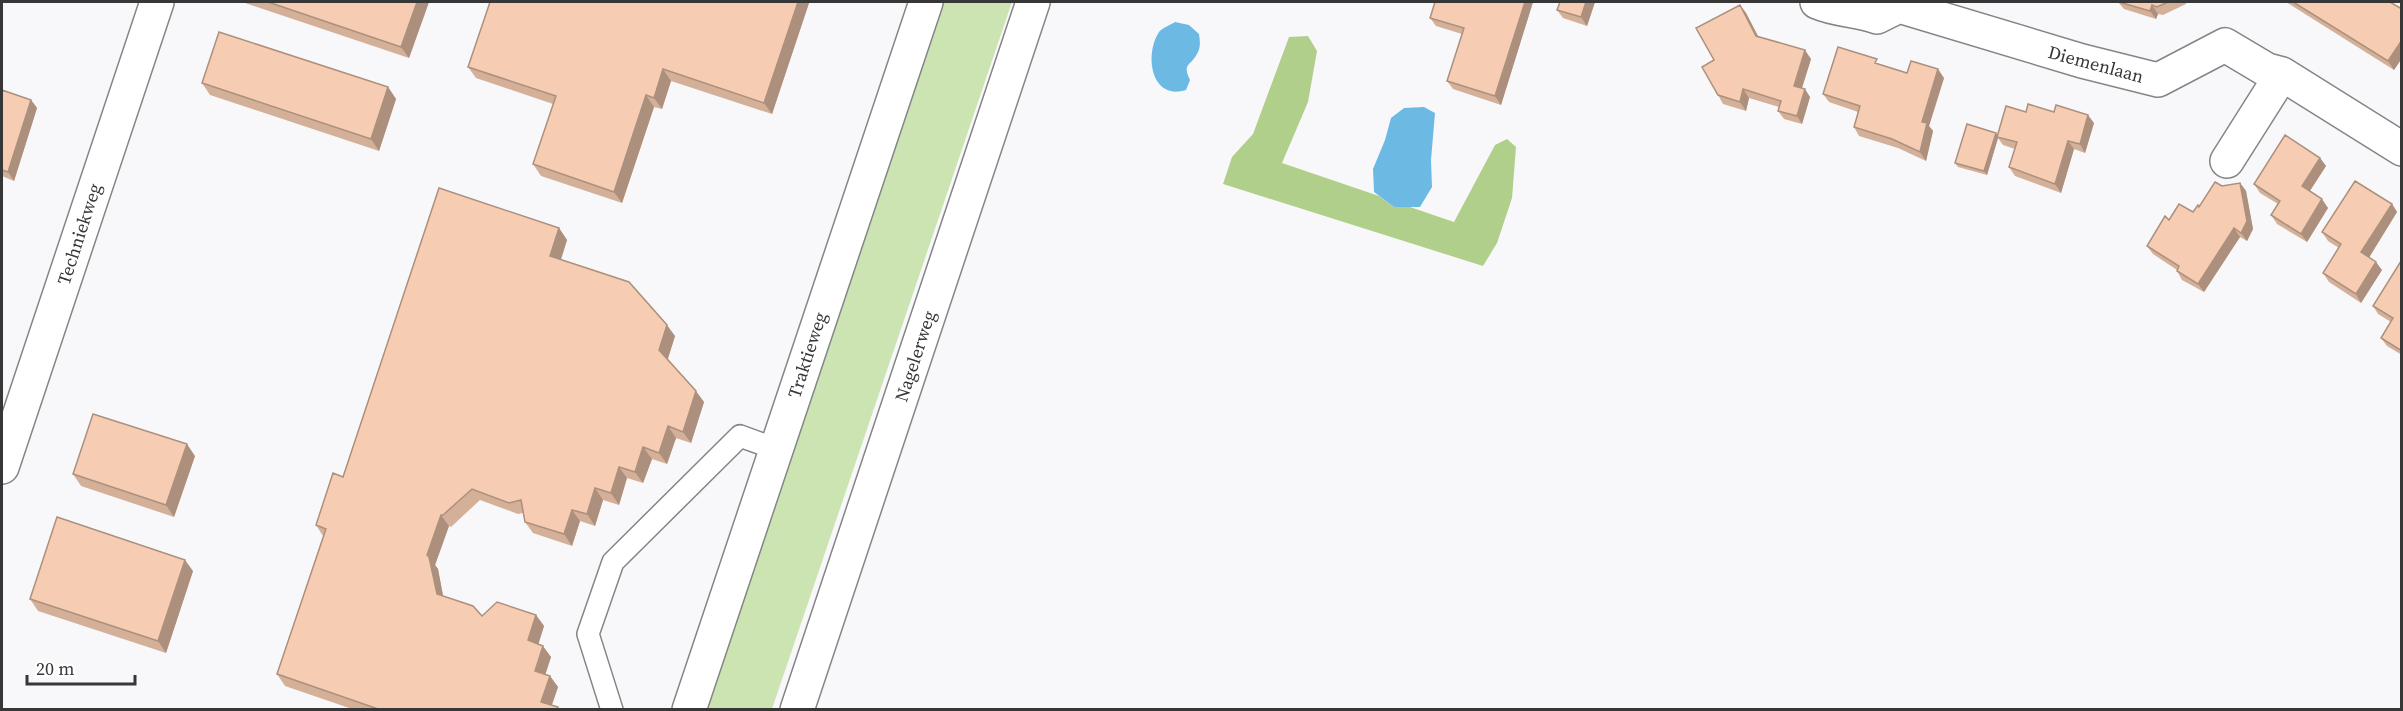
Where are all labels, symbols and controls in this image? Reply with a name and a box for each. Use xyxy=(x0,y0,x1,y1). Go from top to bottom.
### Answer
street label: Diemenlaan xyxy=(2045,39,2147,89)
street label: Techniekweg xyxy=(51,180,107,288)
street label: Nagelerweg xyxy=(889,307,941,405)
street label: Traktieweg xyxy=(781,309,833,401)
scale bar xyxy=(27,648,135,686)
text: 20 m xyxy=(36,656,74,681)

